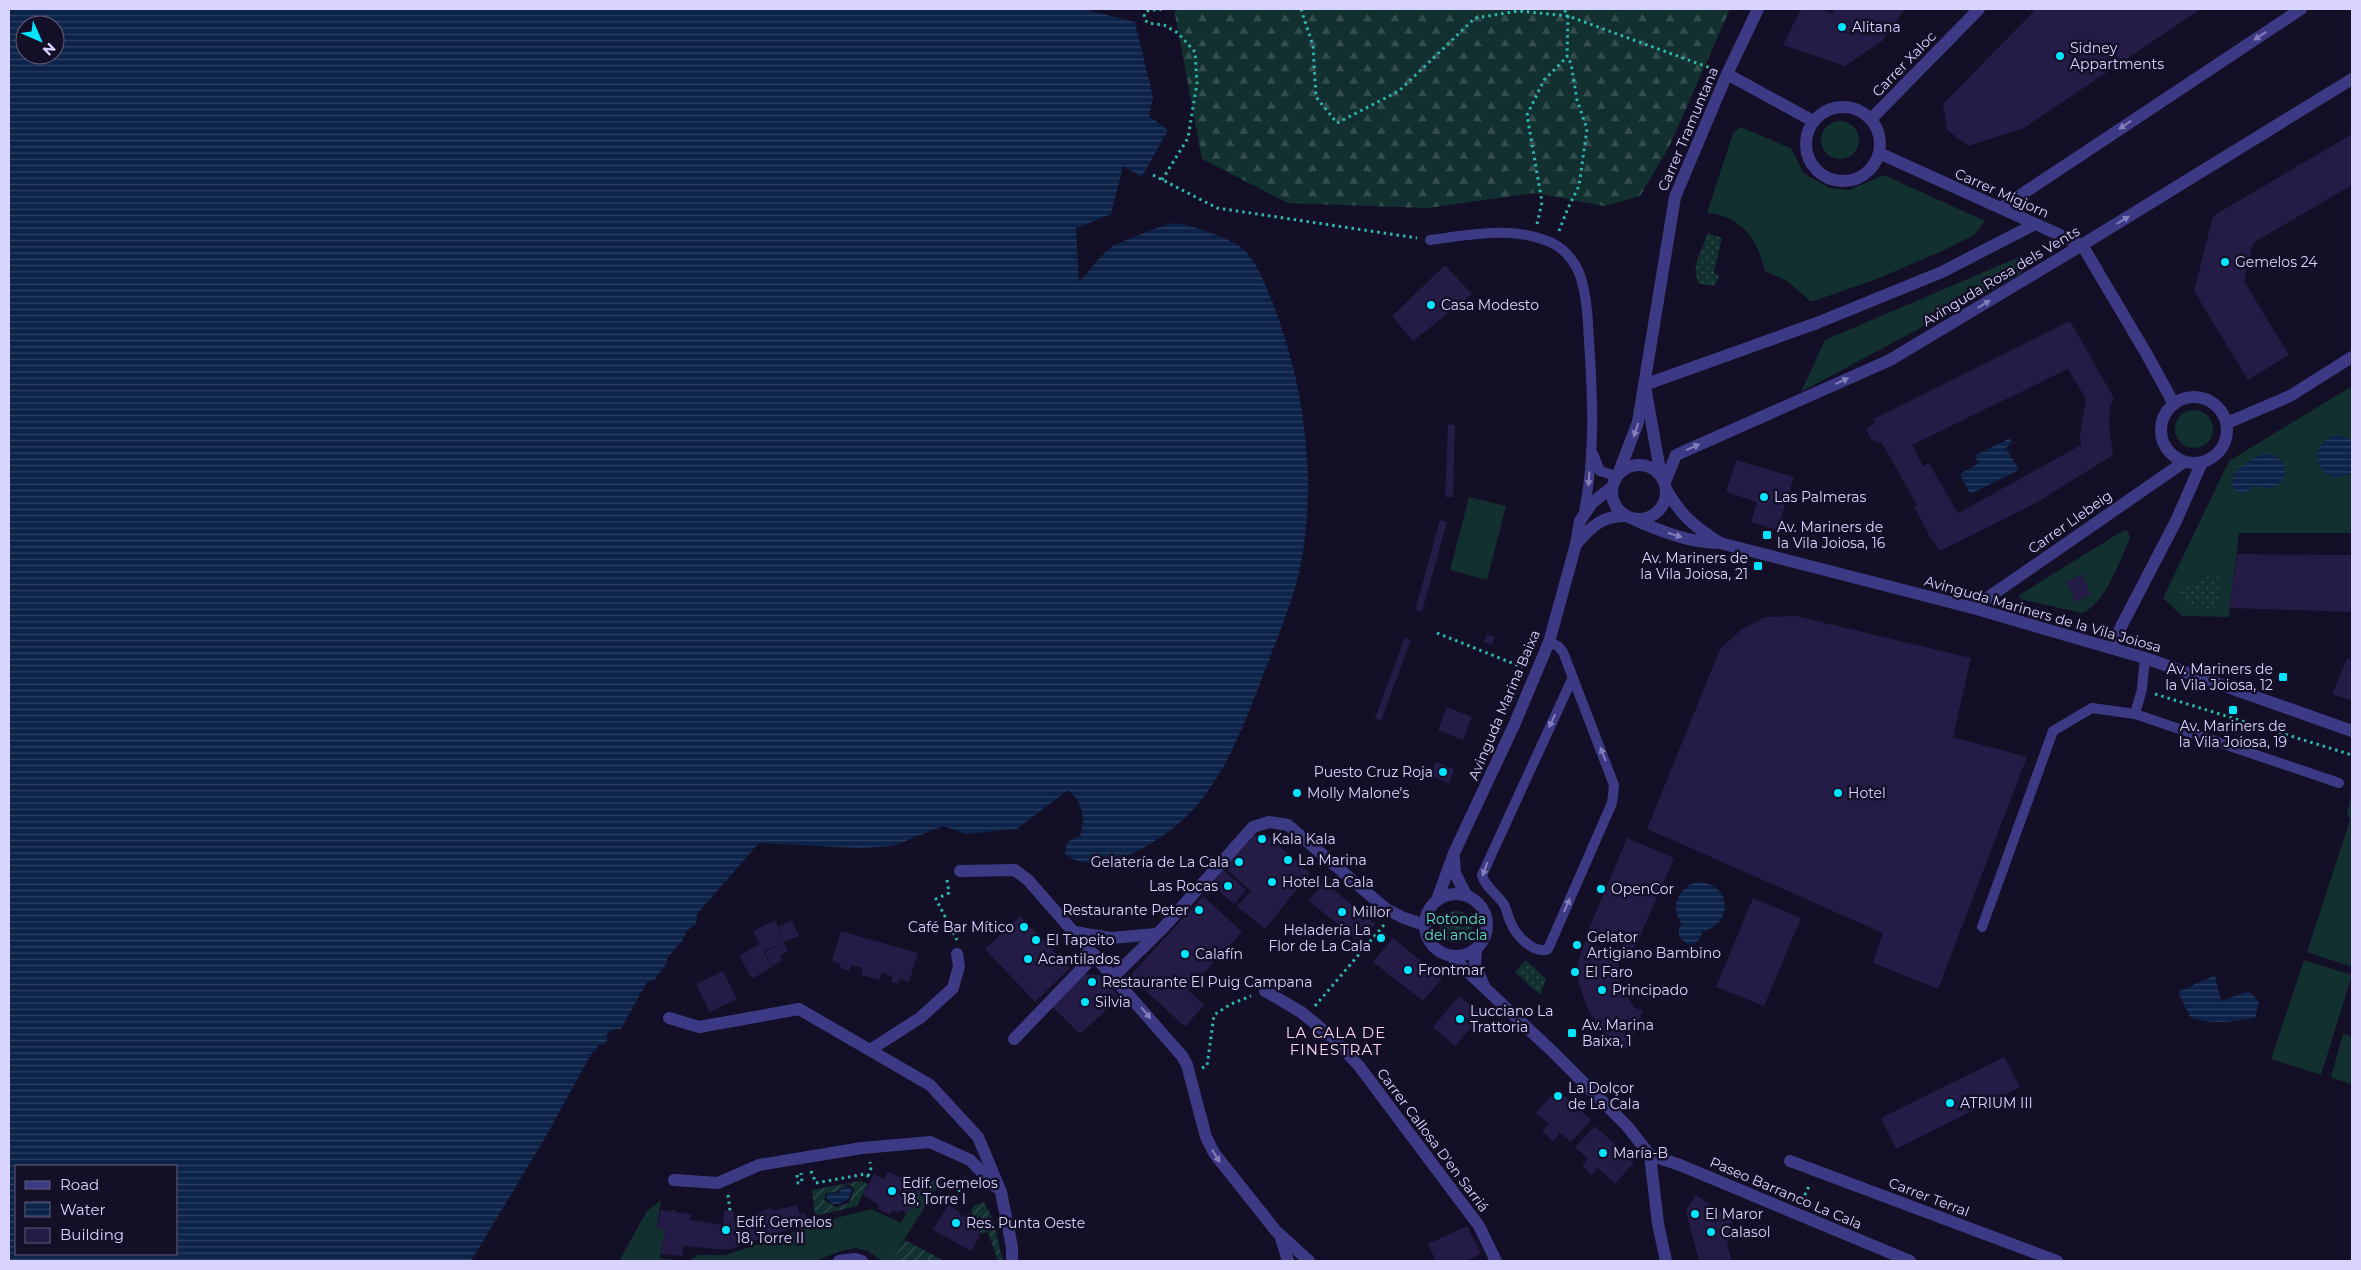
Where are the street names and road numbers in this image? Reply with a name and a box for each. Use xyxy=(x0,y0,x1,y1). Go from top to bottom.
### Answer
street label: Carrer Xaloc xyxy=(1868,27,1940,101)
street label: Carrer Tramuntana xyxy=(1654,64,1722,194)
street label: Carrer Migjorn xyxy=(1952,164,2052,222)
street label: Avinguda Rosa dels Vents xyxy=(1919,222,2083,330)
street label: Carrer Llebeig xyxy=(2024,486,2116,558)
street label: Avinguda Mariners de la Vila Joiosa xyxy=(1923,572,2163,656)
street label: Avinguda Marina Baixa xyxy=(1464,627,1544,783)
street label: Carrer Callosa D'en Sarriá xyxy=(1373,1065,1493,1215)
street label: Paseo Barranco La Cala xyxy=(1707,1153,1865,1233)
street label: Carrer Terral xyxy=(1886,1173,1972,1221)

